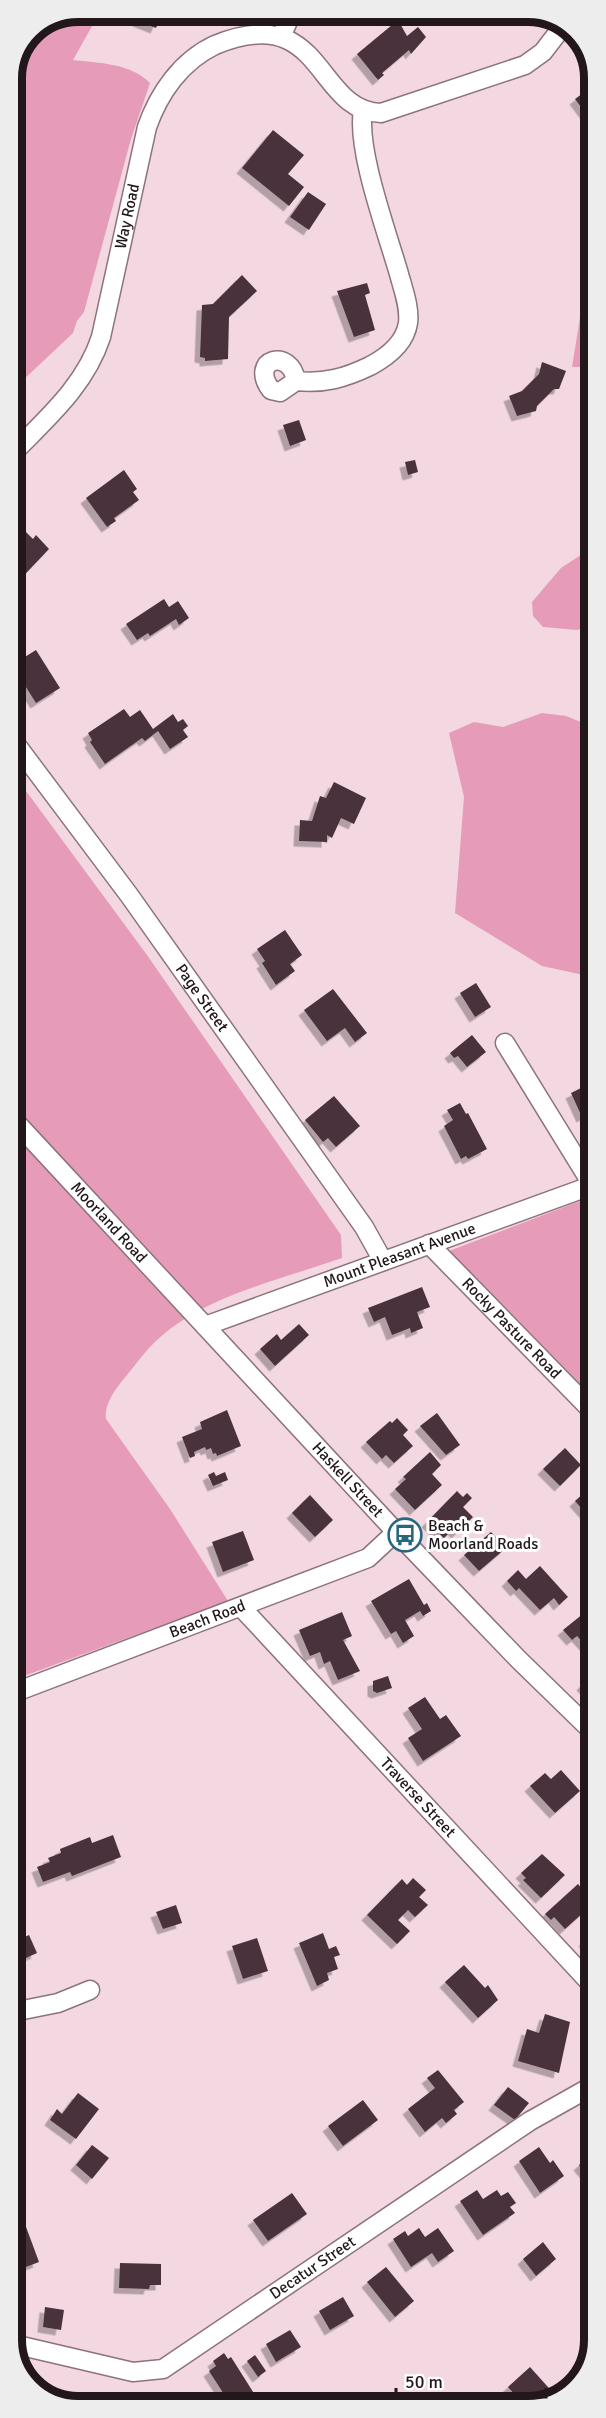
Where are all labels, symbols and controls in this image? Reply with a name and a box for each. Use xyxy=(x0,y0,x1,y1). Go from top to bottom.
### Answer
street label: Way Road xyxy=(111,182,144,251)
street label: Page Street xyxy=(171,960,233,1036)
street label: Moorland Road xyxy=(66,1178,151,1267)
street label: Mount Pleasant Avenue xyxy=(321,1218,479,1292)
street label: Rocky Pasture Road xyxy=(457,1274,565,1383)
street label: Haskell Street xyxy=(308,1438,388,1522)
place label: Beach & Moorland Roads xyxy=(428,1516,538,1554)
bus stop icon: Beach & Moorland Roads xyxy=(387,1517,423,1553)
street label: Beach Road xyxy=(167,1596,248,1643)
street label: Traverse Street xyxy=(376,1753,460,1842)
street label: Decatur Street xyxy=(266,2232,360,2304)
scale bar xyxy=(396,2361,546,2399)
text: 50 m xyxy=(405,2371,443,2393)

